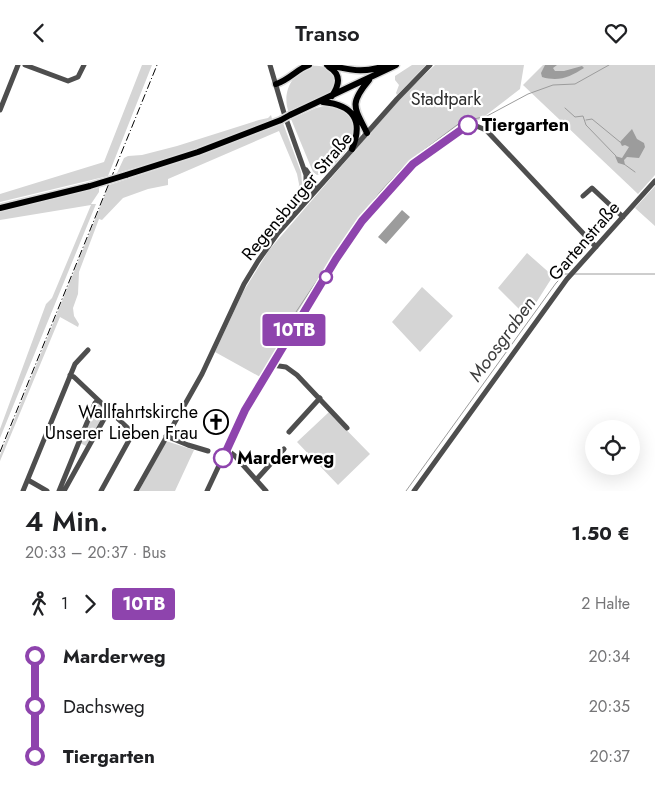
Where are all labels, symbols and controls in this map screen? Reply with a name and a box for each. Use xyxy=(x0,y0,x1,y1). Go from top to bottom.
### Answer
text: Transo xyxy=(295,17,360,49)
icon: back xyxy=(25,19,53,47)
icon: heart xyxy=(602,19,630,47)
park label: Stadtpark xyxy=(411,86,481,112)
place label: Tiergarten xyxy=(482,112,569,138)
marker: Tiergarten xyxy=(458,115,478,135)
street label: Regensburger Straße xyxy=(235,126,359,266)
street label: Gartenstraße xyxy=(542,196,626,286)
unlabelled marker xyxy=(319,270,333,284)
water label: Moosgraben xyxy=(462,291,542,387)
line badge: 10TB xyxy=(259,314,329,346)
text: 10TB xyxy=(272,317,316,343)
place label: Wallfahrtskirche Unserer Lieben Frau xyxy=(45,399,198,446)
church icon: Wallfahrtskirche Unserer Lieben Frau xyxy=(203,409,229,435)
map controls xyxy=(585,420,640,475)
button: locate xyxy=(585,420,640,475)
place label: Marderweg xyxy=(237,445,334,471)
marker: Marderweg xyxy=(213,448,233,468)
text: 4 Min. xyxy=(25,501,108,542)
text: 1.50 € xyxy=(571,520,630,547)
text: 20:33 – 20:37 · Bus xyxy=(25,541,166,564)
icon: walk xyxy=(25,590,53,618)
icon: forward xyxy=(76,590,104,618)
text: 10TB xyxy=(122,591,165,617)
text: 1 xyxy=(61,592,68,615)
text: 2 Halte xyxy=(581,592,630,615)
text: Marderweg xyxy=(63,643,166,670)
text: 20:34 xyxy=(588,645,630,668)
text: Dachsweg xyxy=(63,693,145,720)
text: 20:35 xyxy=(589,695,630,718)
text: Tiergarten xyxy=(63,743,155,770)
text: 20:37 xyxy=(590,745,630,768)

